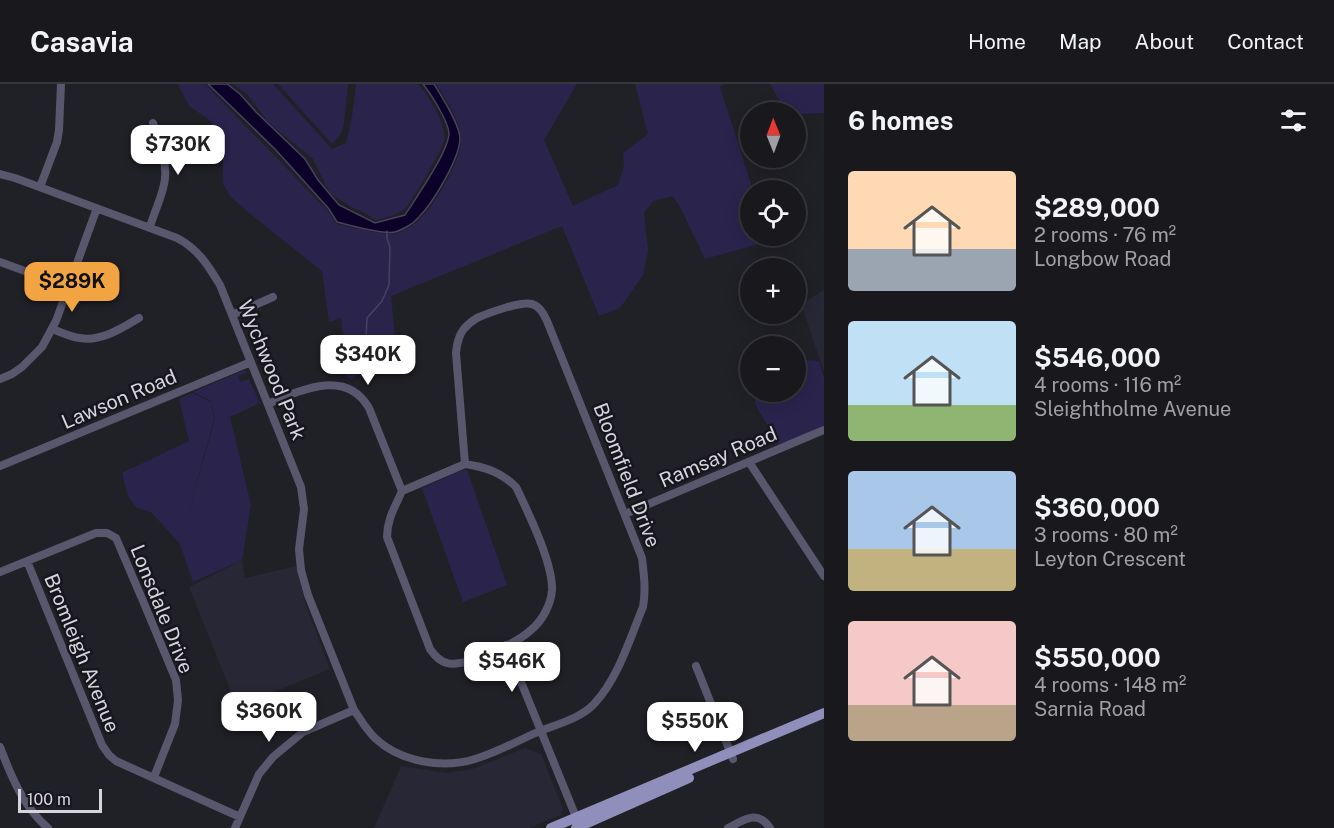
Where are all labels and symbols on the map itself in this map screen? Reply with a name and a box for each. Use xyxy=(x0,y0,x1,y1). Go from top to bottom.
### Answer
north arrow xyxy=(740,102,806,168)
pin: $730K xyxy=(136,125,220,176)
pin: $289K xyxy=(30,262,114,313)
street label: Wychwood Park xyxy=(233,296,311,444)
pin: $340K xyxy=(326,335,410,386)
street label: Lawson Road xyxy=(58,364,180,434)
street label: Bloomfield Drive xyxy=(588,399,666,551)
street label: Ramsay Road xyxy=(656,421,780,493)
street label: Lonsdale Drive xyxy=(125,541,199,677)
street label: Bromleigh Avenue xyxy=(39,570,125,736)
pin: $546K xyxy=(470,642,554,693)
pin: $360K xyxy=(227,692,311,743)
pin: $550K xyxy=(653,702,737,753)
scale bar xyxy=(18,786,102,814)

